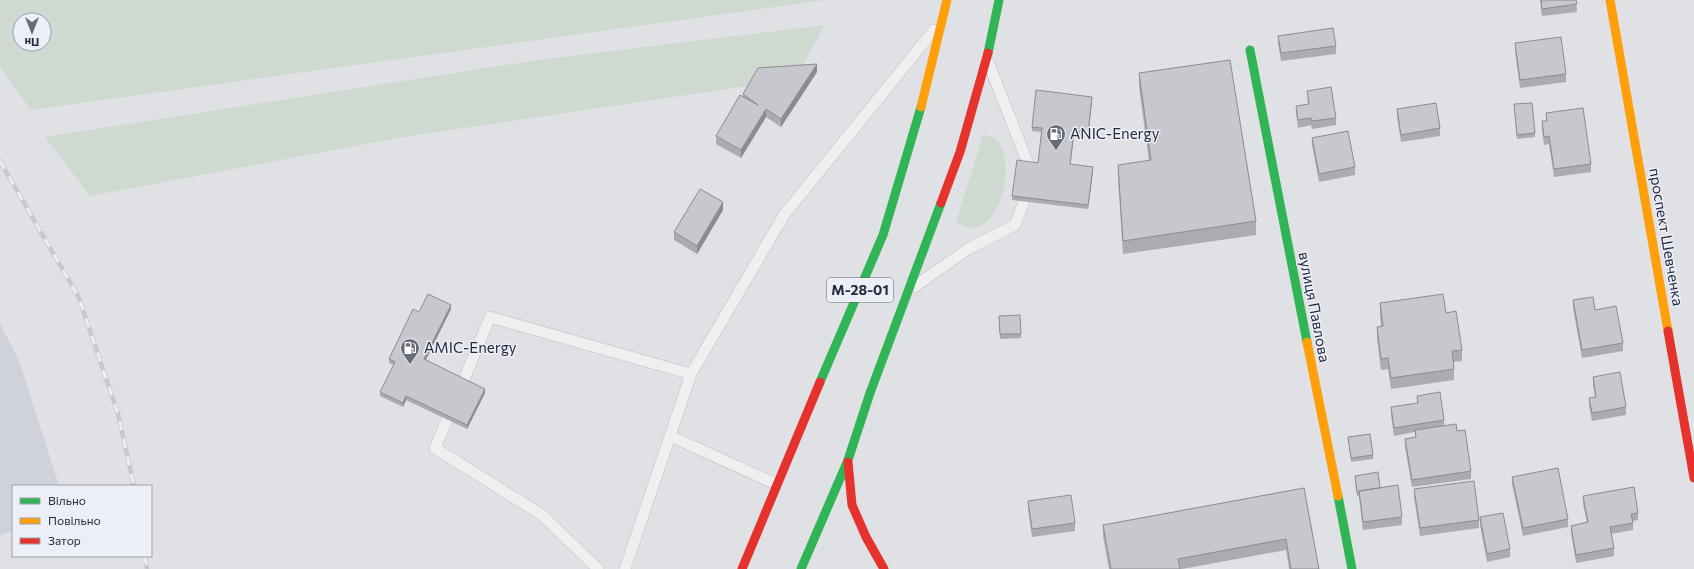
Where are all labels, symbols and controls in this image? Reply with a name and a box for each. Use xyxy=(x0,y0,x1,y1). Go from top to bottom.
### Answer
north arrow xyxy=(12,12,52,52)
text: Пн xyxy=(25,36,39,49)
fuel station icon: ANIC-Energy xyxy=(1045,123,1067,151)
place label: ANIC-Energy xyxy=(1070,124,1160,142)
street label: проспект Шевченка xyxy=(1646,166,1688,307)
street label: вулиця Павлова xyxy=(1295,250,1335,364)
road number: М-28-01 xyxy=(827,278,893,302)
fuel station icon: AMIC-Energy xyxy=(399,337,421,365)
place label: AMIC-Energy xyxy=(424,338,517,356)
legend xyxy=(12,485,152,557)
text: Вільно xyxy=(48,493,86,507)
text: Повільно xyxy=(48,513,101,527)
text: Затор xyxy=(48,533,81,547)

